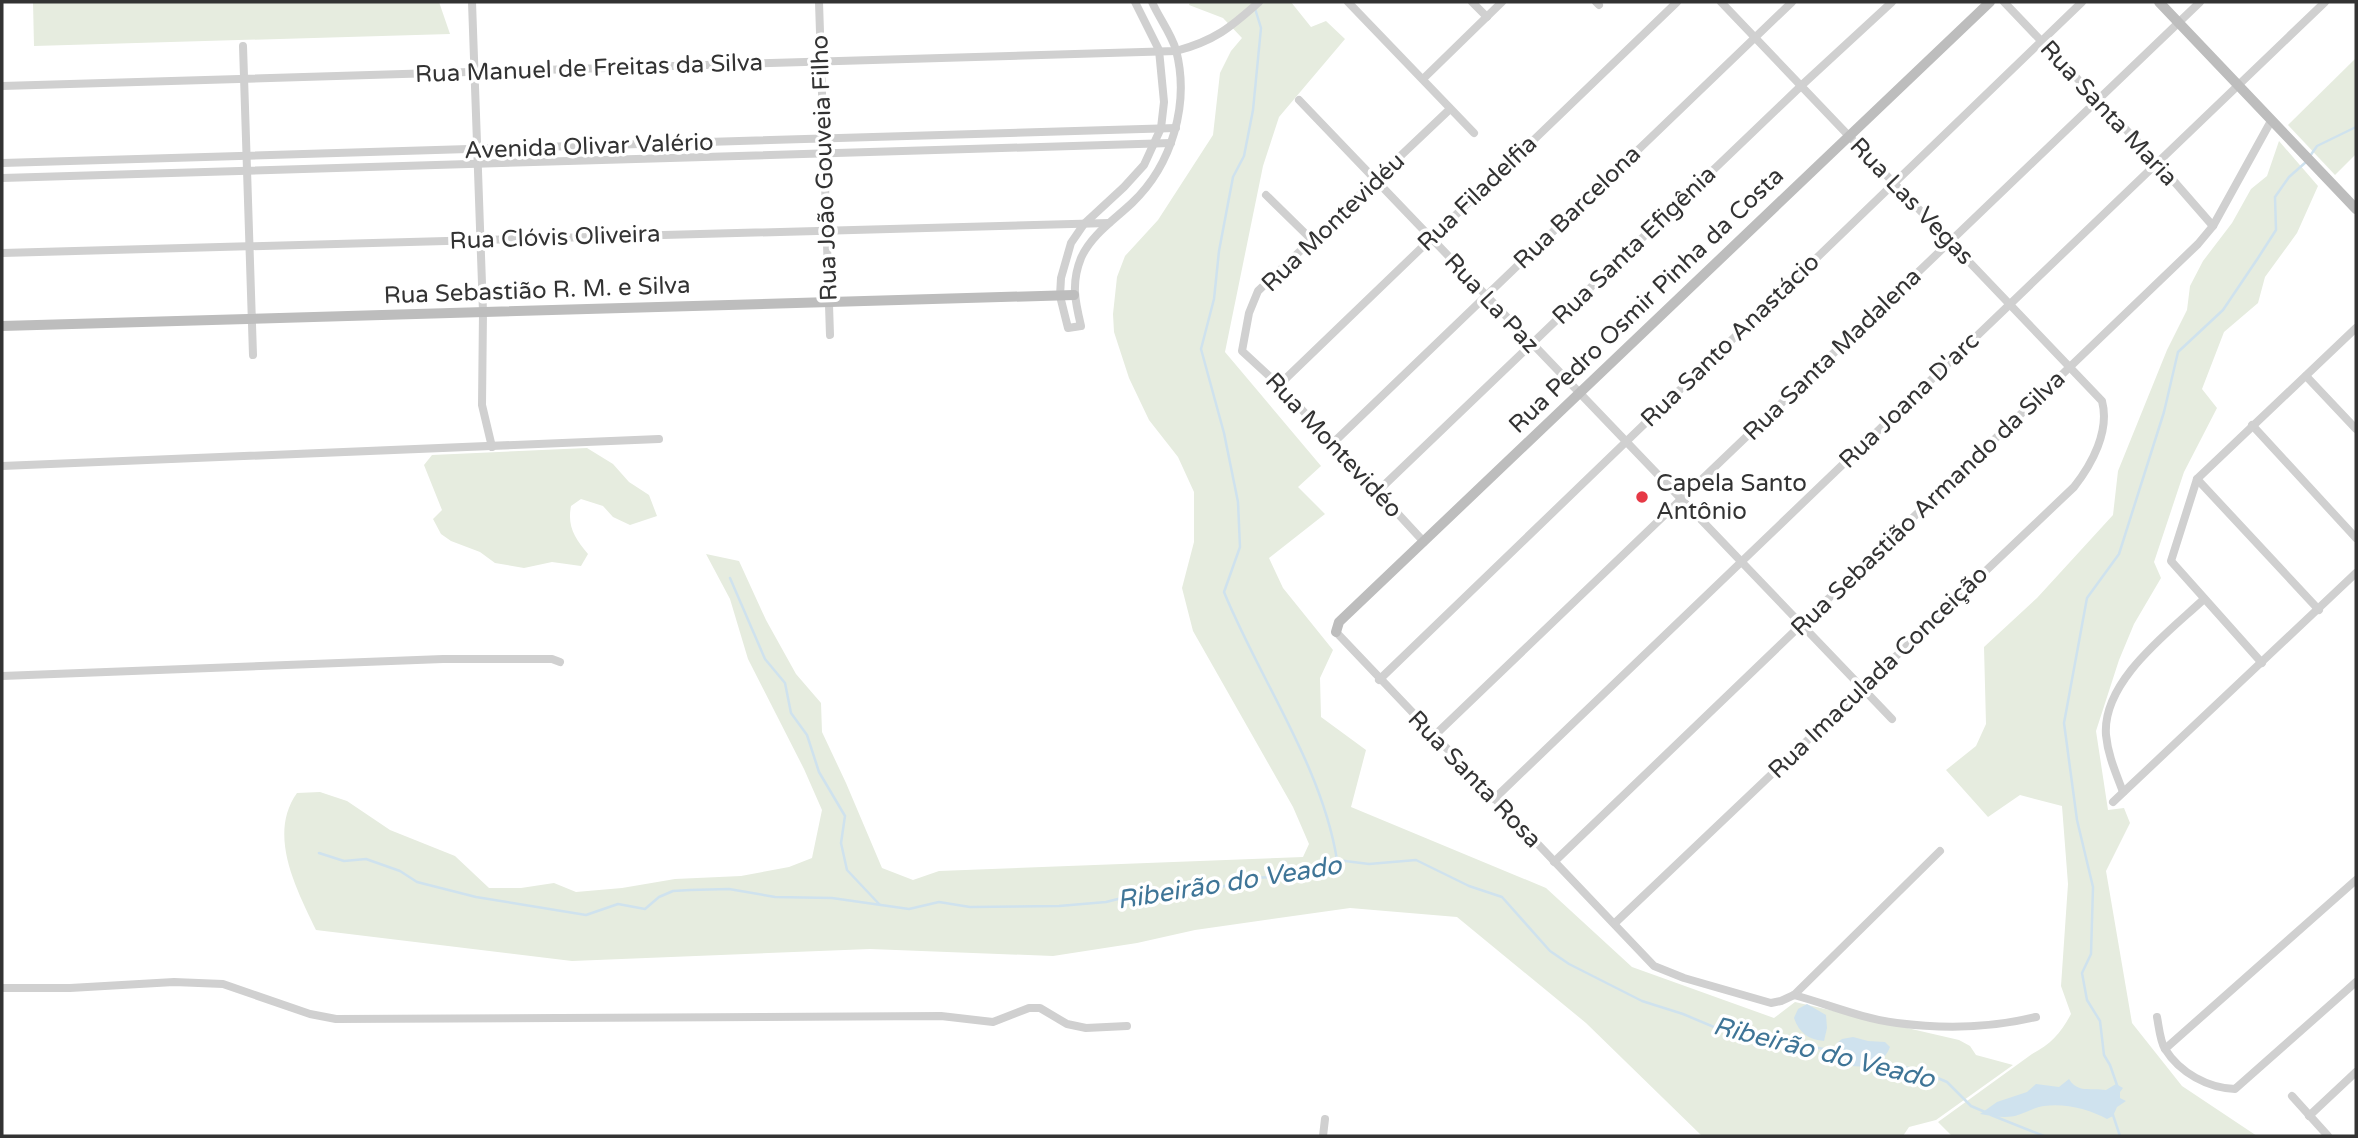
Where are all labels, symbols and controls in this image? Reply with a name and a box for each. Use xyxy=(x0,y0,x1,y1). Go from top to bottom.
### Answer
street label: Rua João Gouveia Filho xyxy=(805,34,844,302)
street label: Rua Santa Maria xyxy=(2034,35,2183,192)
street label: Rua Manuel de Freitas da Silva xyxy=(415,48,764,89)
street label: Avenida Olivar Valério xyxy=(464,128,714,165)
street label: Rua Filadelfia xyxy=(1412,129,1543,258)
street label: Rua Las Vegas xyxy=(1844,132,1980,271)
street label: Rua Barcelona xyxy=(1508,140,1647,275)
street label: Rua Montevidéu xyxy=(1256,147,1411,298)
street label: Rua Santa Efigênia xyxy=(1547,160,1722,331)
street label: Rua Pedro Osmir Pinha da Costa xyxy=(1503,161,1790,440)
street label: Rua Clóvis Oliveira xyxy=(449,219,661,256)
street label: Rua La Paz xyxy=(1438,247,1545,359)
street label: Rua Santo Anastácio xyxy=(1635,248,1826,433)
street label: Rua Santa Madalena xyxy=(1737,262,1927,447)
street label: Rua Sebastião R. M. e Silva xyxy=(383,271,691,310)
street label: Rua Joana D'arc xyxy=(1833,326,1985,475)
street label: Rua Sebastião Armando da Silva xyxy=(1785,364,2071,642)
street label: Rua Montevidéo xyxy=(1259,367,1408,524)
place label: Capela Santo Antônio xyxy=(1656,469,1807,526)
marker: Capela Santo Antônio xyxy=(1634,489,1650,505)
street label: Rua Imaculada Conceição xyxy=(1763,560,1994,785)
street label: Rua Santa Rosa xyxy=(1402,705,1547,854)
water label: Ribeirão do Veado xyxy=(1115,849,1345,916)
water label: Ribeirão do Veado xyxy=(1710,1010,1939,1095)

